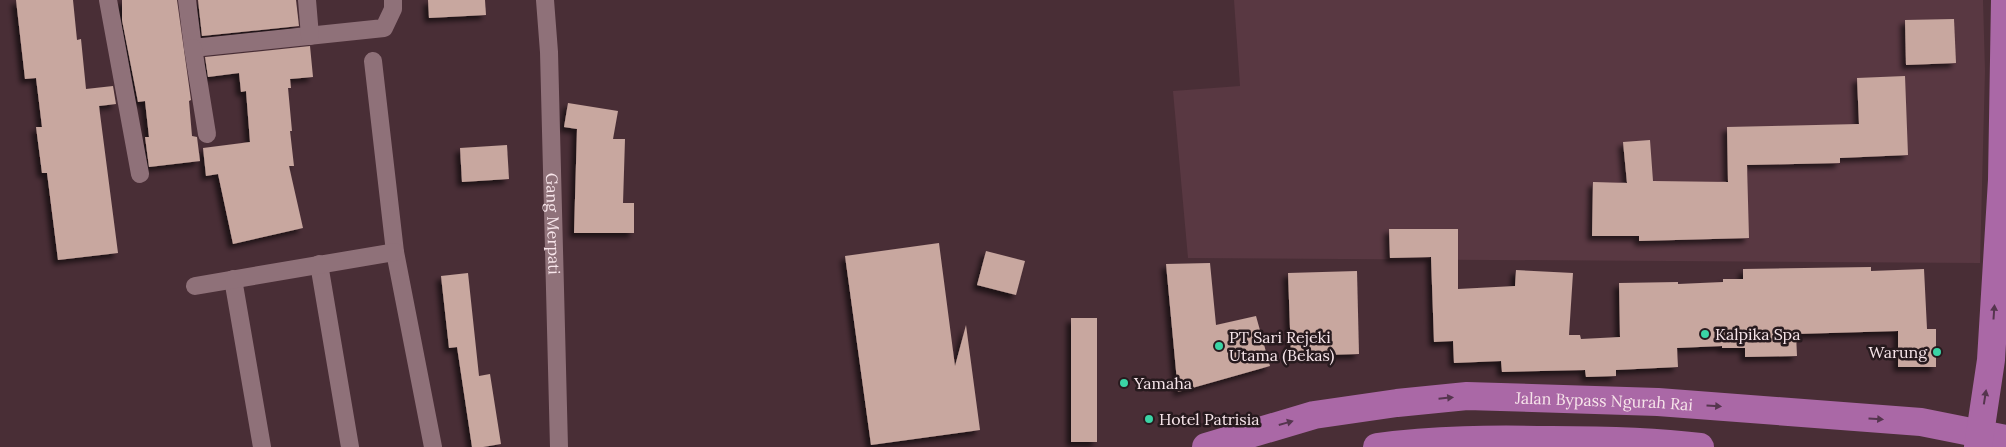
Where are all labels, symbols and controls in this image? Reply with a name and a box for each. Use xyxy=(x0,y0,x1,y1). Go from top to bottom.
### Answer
street label: Gang Merpati xyxy=(542,173,565,275)
one-way arrow xyxy=(1990,303,1998,319)
place label: Kalpika Spa xyxy=(1715,324,1800,344)
place label: PT Sari Rejeki Utama (Bekas) xyxy=(1229,327,1335,366)
marker: Kalpika Spa xyxy=(1699,328,1711,340)
marker: PT Sari Rejeki Utama (Bekas) xyxy=(1213,340,1225,352)
place label: Warung xyxy=(1868,342,1928,362)
marker: Warung xyxy=(1931,346,1943,358)
place label: Yamaha xyxy=(1133,373,1192,393)
marker: Yamaha xyxy=(1118,377,1130,389)
street label: Jalan Bypass Ngurah Rai xyxy=(1514,387,1694,415)
one-way arrow xyxy=(1981,389,1989,405)
one-way arrow xyxy=(1439,394,1455,402)
one-way arrow xyxy=(1706,402,1722,410)
place label: Hotel Patrisia xyxy=(1159,409,1259,429)
marker: Hotel Patrisia xyxy=(1143,413,1155,425)
one-way arrow xyxy=(1868,415,1884,423)
one-way arrow xyxy=(1279,419,1294,427)

